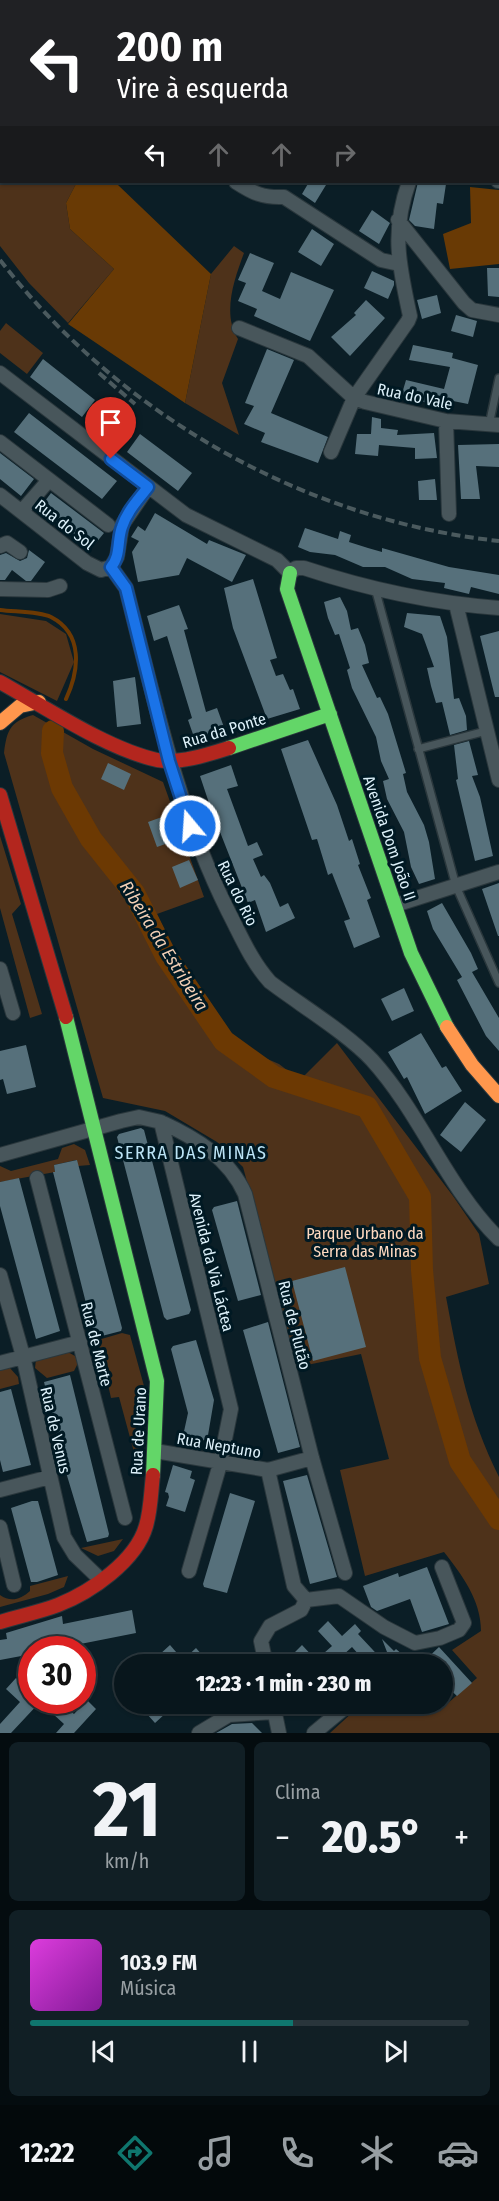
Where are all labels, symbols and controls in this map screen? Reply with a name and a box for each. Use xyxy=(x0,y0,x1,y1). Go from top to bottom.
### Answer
text: 200 m xyxy=(117,22,223,72)
icon: left xyxy=(18,24,96,102)
text: Vire à esquerda xyxy=(117,73,289,105)
icon: left xyxy=(139,138,172,171)
icon: ahead xyxy=(202,138,235,171)
icon: ahead xyxy=(265,138,298,171)
icon: right xyxy=(328,138,361,171)
street label: Rua do Vale xyxy=(375,379,454,414)
pin xyxy=(85,397,136,459)
icon: arrive xyxy=(94,406,127,439)
street label: Rua do Sol xyxy=(31,495,98,553)
street label: Rua da Ponte xyxy=(180,709,268,752)
street label: Avenida Dom João II xyxy=(359,773,420,903)
position arrow xyxy=(158,794,222,858)
street label: Rua do Rio xyxy=(214,857,262,929)
water label: Ribeira da Estribeira xyxy=(115,877,213,1015)
district label: SERRA DAS MINAS xyxy=(115,1142,267,1164)
street label: Avenida da Via Láctea xyxy=(185,1191,238,1334)
park label: Parque Urbano da Serra das Minas xyxy=(306,1224,424,1261)
street label: Rua de Plutão xyxy=(274,1279,315,1372)
street label: Rua de Marte xyxy=(77,1300,116,1389)
street label: Rua de Venus xyxy=(36,1385,75,1475)
street label: Rua de Urano xyxy=(127,1387,150,1476)
street label: Rua Neptuno xyxy=(175,1429,263,1462)
speed limit sign: 30 xyxy=(18,1636,96,1714)
text: 12:23 · 1 min · 230 m xyxy=(196,1670,371,1697)
text: 21 xyxy=(93,1763,161,1857)
text: Clima xyxy=(275,1780,320,1804)
text: 20.5° xyxy=(322,1810,422,1864)
text: − xyxy=(275,1818,290,1858)
text: + xyxy=(454,1818,469,1858)
text: km/h xyxy=(105,1849,149,1873)
text: 103.9 FM xyxy=(120,1949,197,1976)
text: Música xyxy=(120,1976,176,2000)
icon: previous xyxy=(87,2035,120,2068)
icon: pause xyxy=(233,2035,266,2068)
icon: next xyxy=(379,2035,412,2068)
icon: directions xyxy=(114,2132,156,2174)
icon: music xyxy=(195,2132,237,2174)
icon: phone xyxy=(276,2132,318,2174)
icon: climate xyxy=(356,2132,398,2174)
icon: car xyxy=(437,2132,479,2174)
text: 12:22 xyxy=(19,2137,75,2169)

